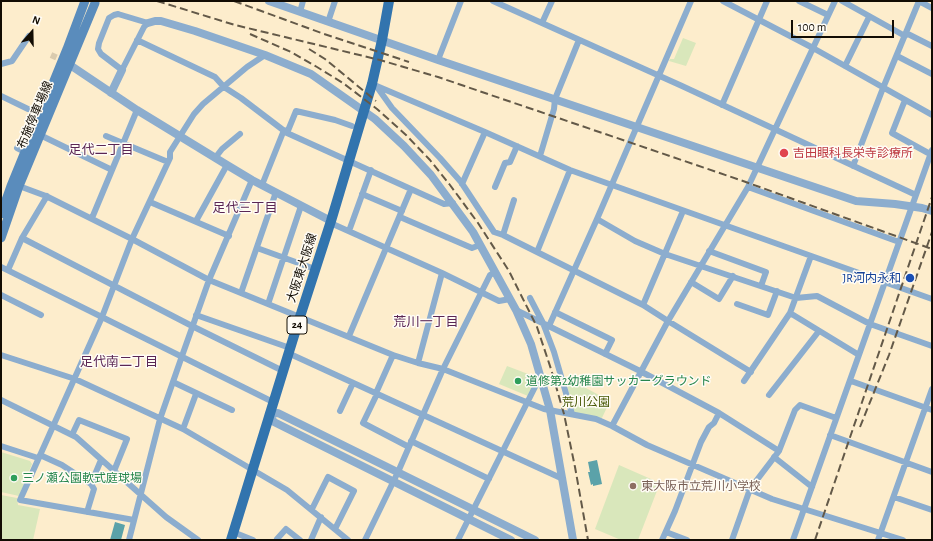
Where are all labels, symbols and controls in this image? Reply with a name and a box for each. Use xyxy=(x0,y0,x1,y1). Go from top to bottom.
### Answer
north arrow xyxy=(12,12,52,52)
scale bar xyxy=(793,12,896,38)
text: N xyxy=(31,14,42,27)
text: 100 m xyxy=(798,21,826,33)
street label: 布施停車場線 xyxy=(14,79,56,151)
district label: 足代二丁目 xyxy=(69,142,133,158)
place label: 吉田眼科長栄寺診療所 xyxy=(793,146,913,160)
marker: 吉田眼科長栄寺診療所 xyxy=(778,147,790,159)
district label: 足代三丁目 xyxy=(213,200,277,216)
street label: 大阪東大阪線 xyxy=(284,232,320,304)
place label: JR河内永和 xyxy=(843,271,901,285)
marker: JR河内永和 xyxy=(904,272,916,284)
district label: 荒川一丁目 xyxy=(394,314,458,330)
road number: 24 xyxy=(287,316,307,334)
district label: 足代南二丁目 xyxy=(80,354,158,370)
place label: 道修第2幼稚園サッカーグラウンド xyxy=(526,374,711,388)
marker: 道修第2幼稚園サッカーグラウンド xyxy=(513,376,523,386)
park label: 荒川公園 xyxy=(562,395,610,409)
place label: 三ノ瀬公園軟式庭球場 xyxy=(22,471,142,485)
marker: 三ノ瀬公園軟式庭球場 xyxy=(9,473,19,483)
place label: 東大阪市立荒川小学校 xyxy=(641,479,761,493)
marker: 東大阪市立荒川小学校 xyxy=(628,481,638,491)

